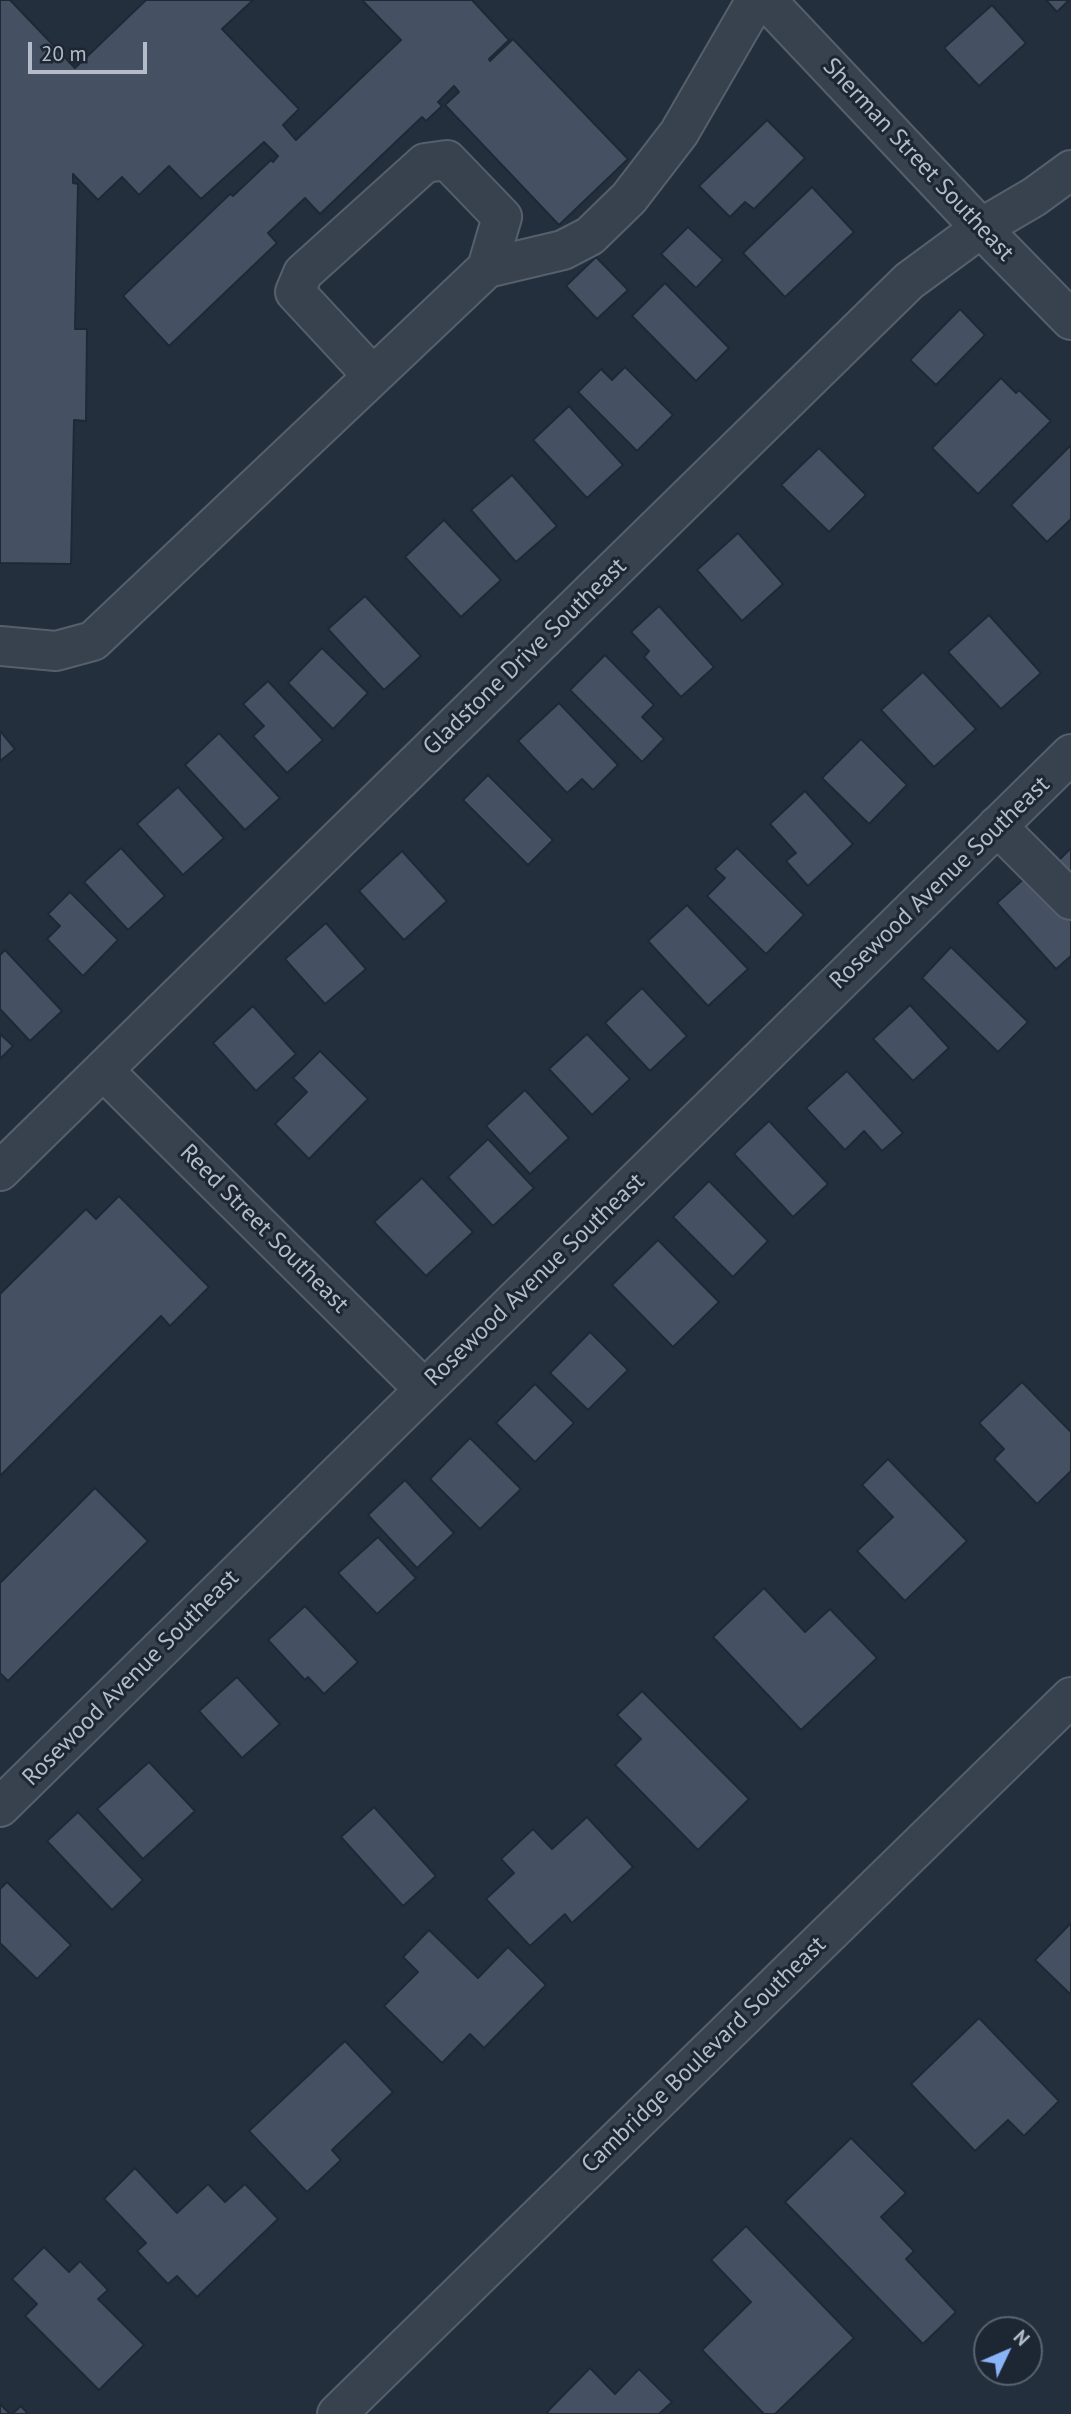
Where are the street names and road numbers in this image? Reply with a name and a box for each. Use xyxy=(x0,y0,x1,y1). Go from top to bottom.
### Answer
street label: Sherman Street Southeast xyxy=(816,53,1020,267)
street label: Gladstone Drive Southeast xyxy=(417,552,633,762)
street label: Rosewood Avenue Southeast xyxy=(824,771,1056,995)
street label: Reed Street Southeast xyxy=(174,1139,354,1319)
street label: Rosewood Avenue Southeast xyxy=(419,1168,651,1392)
street label: Rosewood Avenue Southeast xyxy=(17,1564,245,1792)
street label: Cambridge Boulevard Southeast xyxy=(576,1931,832,2179)

